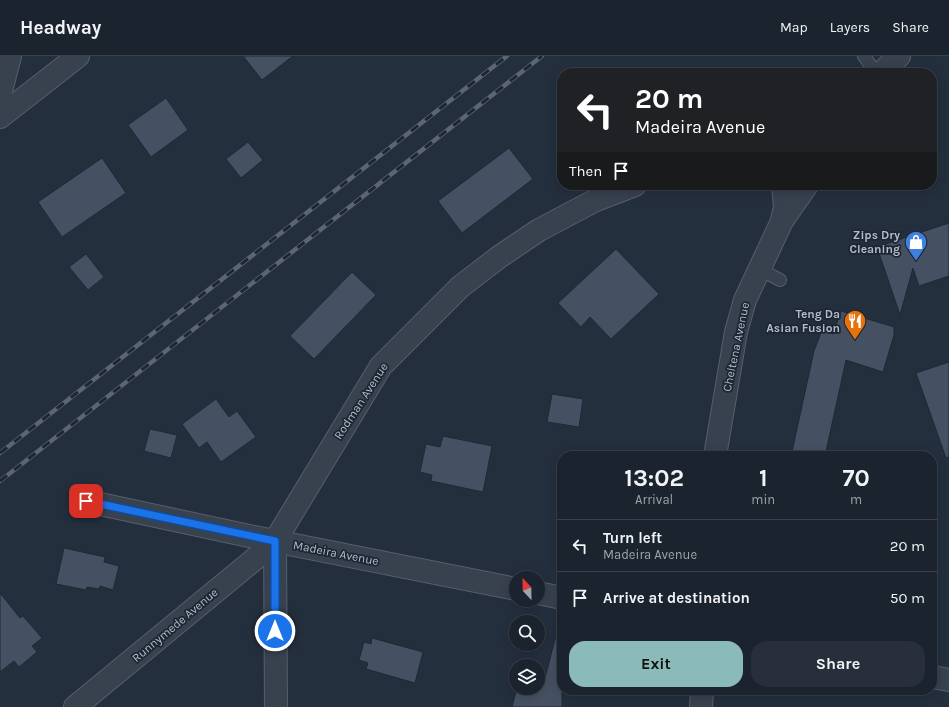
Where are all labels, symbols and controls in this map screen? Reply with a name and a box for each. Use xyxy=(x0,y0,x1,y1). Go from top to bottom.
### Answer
text: Headway xyxy=(20,17,101,39)
text: Map xyxy=(780,19,808,36)
text: Layers xyxy=(830,19,870,36)
text: Share xyxy=(892,19,929,36)
text: 20 m xyxy=(635,82,703,115)
icon: left xyxy=(569,84,621,136)
text: Madeira Avenue xyxy=(635,116,765,138)
icon: arrive xyxy=(610,160,632,182)
text: Then xyxy=(569,162,602,180)
place label: Zips Dry Cleaning xyxy=(849,228,900,256)
shop icon: Zips Dry Cleaning xyxy=(903,229,929,262)
street label: Cheltena Avenue xyxy=(720,301,752,393)
place label: Teng Da Asian Fusion xyxy=(766,307,840,335)
restaurant icon: Teng Da Asian Fusion xyxy=(842,308,868,341)
street label: Rodman Avenue xyxy=(331,360,391,442)
text: 13:02 xyxy=(624,464,684,492)
text: 1 xyxy=(759,464,768,492)
text: 70 xyxy=(843,464,870,492)
pin xyxy=(69,484,103,518)
icon: arrive xyxy=(75,490,97,512)
text: Arrival xyxy=(635,492,673,507)
text: min xyxy=(751,492,775,507)
text: m xyxy=(850,492,862,507)
text: Turn left xyxy=(603,529,662,547)
icon: left xyxy=(569,535,591,557)
text: 20 m xyxy=(890,537,925,555)
street label: Madeira Avenue xyxy=(292,538,380,568)
text: Madeira Avenue xyxy=(603,547,697,562)
north arrow xyxy=(509,571,545,607)
map controls xyxy=(509,571,545,695)
street label: Runnymede Avenue xyxy=(129,585,221,665)
icon: arrive xyxy=(569,587,591,609)
text: Arrive at destination xyxy=(603,589,750,607)
text: 50 m xyxy=(890,589,925,607)
position arrow xyxy=(254,610,296,652)
button: search xyxy=(509,615,545,651)
button: Exit xyxy=(569,641,743,687)
button: Share xyxy=(751,641,925,687)
button: layers xyxy=(509,659,545,695)

